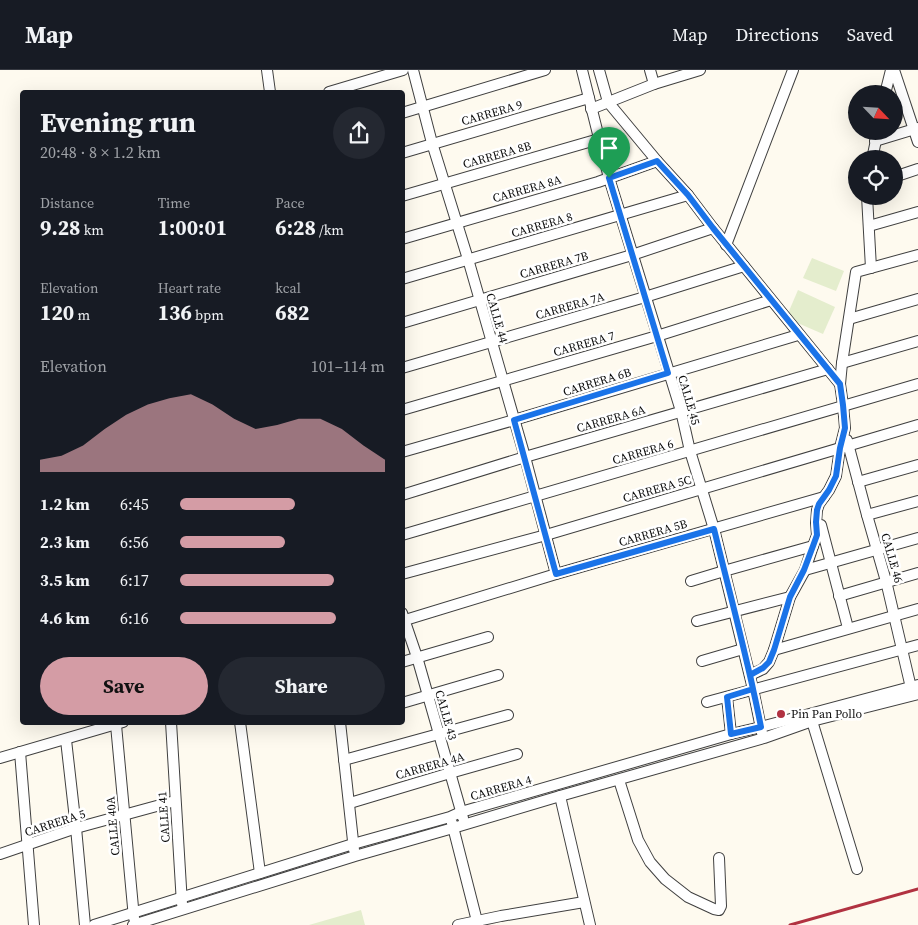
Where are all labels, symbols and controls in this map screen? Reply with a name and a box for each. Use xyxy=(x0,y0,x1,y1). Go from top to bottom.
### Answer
text: Map xyxy=(25,18,73,51)
text: Map xyxy=(672,22,708,47)
text: Directions xyxy=(736,22,819,47)
text: Saved xyxy=(847,22,893,47)
north arrow xyxy=(848,85,902,140)
map controls xyxy=(848,85,903,205)
street label: CARRERA 9 xyxy=(460,97,524,129)
text: Evening run xyxy=(40,103,196,141)
button: share xyxy=(333,107,385,159)
pin xyxy=(588,127,630,178)
icon: arrive xyxy=(595,134,623,162)
street label: CARRERA 8B xyxy=(461,137,534,172)
text: 20:48 · 8 × 1.2 km xyxy=(40,141,161,163)
button: locate xyxy=(848,150,903,205)
street label: CARRERA 8A xyxy=(491,172,563,206)
text: Distance xyxy=(40,193,94,213)
text: Time xyxy=(158,193,190,213)
text: Pace xyxy=(275,193,305,213)
street label: CARRERA 8 xyxy=(510,209,574,241)
text: 9.28 xyxy=(40,213,80,242)
text: 1:00:01 xyxy=(158,213,227,242)
text: 6:28 xyxy=(275,213,316,242)
text: km xyxy=(80,220,104,240)
text: /km xyxy=(316,220,344,240)
street label: CARRERA 7B xyxy=(518,247,591,282)
text: Elevation xyxy=(40,278,98,298)
text: Heart rate xyxy=(158,278,221,298)
text: kcal xyxy=(275,278,301,298)
street label: CARRERA 7A xyxy=(534,289,606,323)
street label: CALLE 44 xyxy=(482,291,512,345)
text: 120 xyxy=(40,298,74,327)
text: 136 xyxy=(158,298,192,327)
text: 682 xyxy=(275,298,309,327)
text: m xyxy=(74,305,90,325)
text: bpm xyxy=(192,305,224,325)
street label: CARRERA 7 xyxy=(552,328,616,360)
text: Elevation xyxy=(40,355,107,377)
text: 101–114 m xyxy=(311,355,385,377)
street label: CARRERA 6B xyxy=(561,364,633,400)
street label: CALLE 45 xyxy=(674,373,704,427)
street label: CARRERA 6A xyxy=(575,402,647,436)
street label: CARRERA 6 xyxy=(611,436,675,468)
street label: CARRERA 5C xyxy=(621,471,694,506)
text: 1.2 km xyxy=(40,493,90,515)
text: 6:45 xyxy=(120,493,149,515)
street label: CARRERA 5B xyxy=(617,515,690,550)
text: 2.3 km xyxy=(40,531,90,553)
text: 6:56 xyxy=(120,531,149,553)
street label: CALLE 46 xyxy=(877,531,907,585)
text: 3.5 km xyxy=(40,569,90,591)
text: 6:17 xyxy=(120,569,149,591)
text: 4.6 km xyxy=(40,607,90,629)
text: 6:16 xyxy=(120,607,149,629)
button: Save xyxy=(40,657,208,715)
button: Share xyxy=(218,657,385,715)
street label: CALLE 43 xyxy=(431,688,461,742)
place label: Pin Pan Pollo xyxy=(791,706,862,722)
marker: Pin Pan Pollo xyxy=(775,708,787,720)
street label: CARRERA 4A xyxy=(394,749,466,783)
street label: CARRERA 4 xyxy=(469,772,533,804)
street label: CALLE 41 xyxy=(154,791,174,843)
street label: CALLE 40A xyxy=(102,796,124,856)
street label: CARRERA 5 xyxy=(23,806,87,840)

